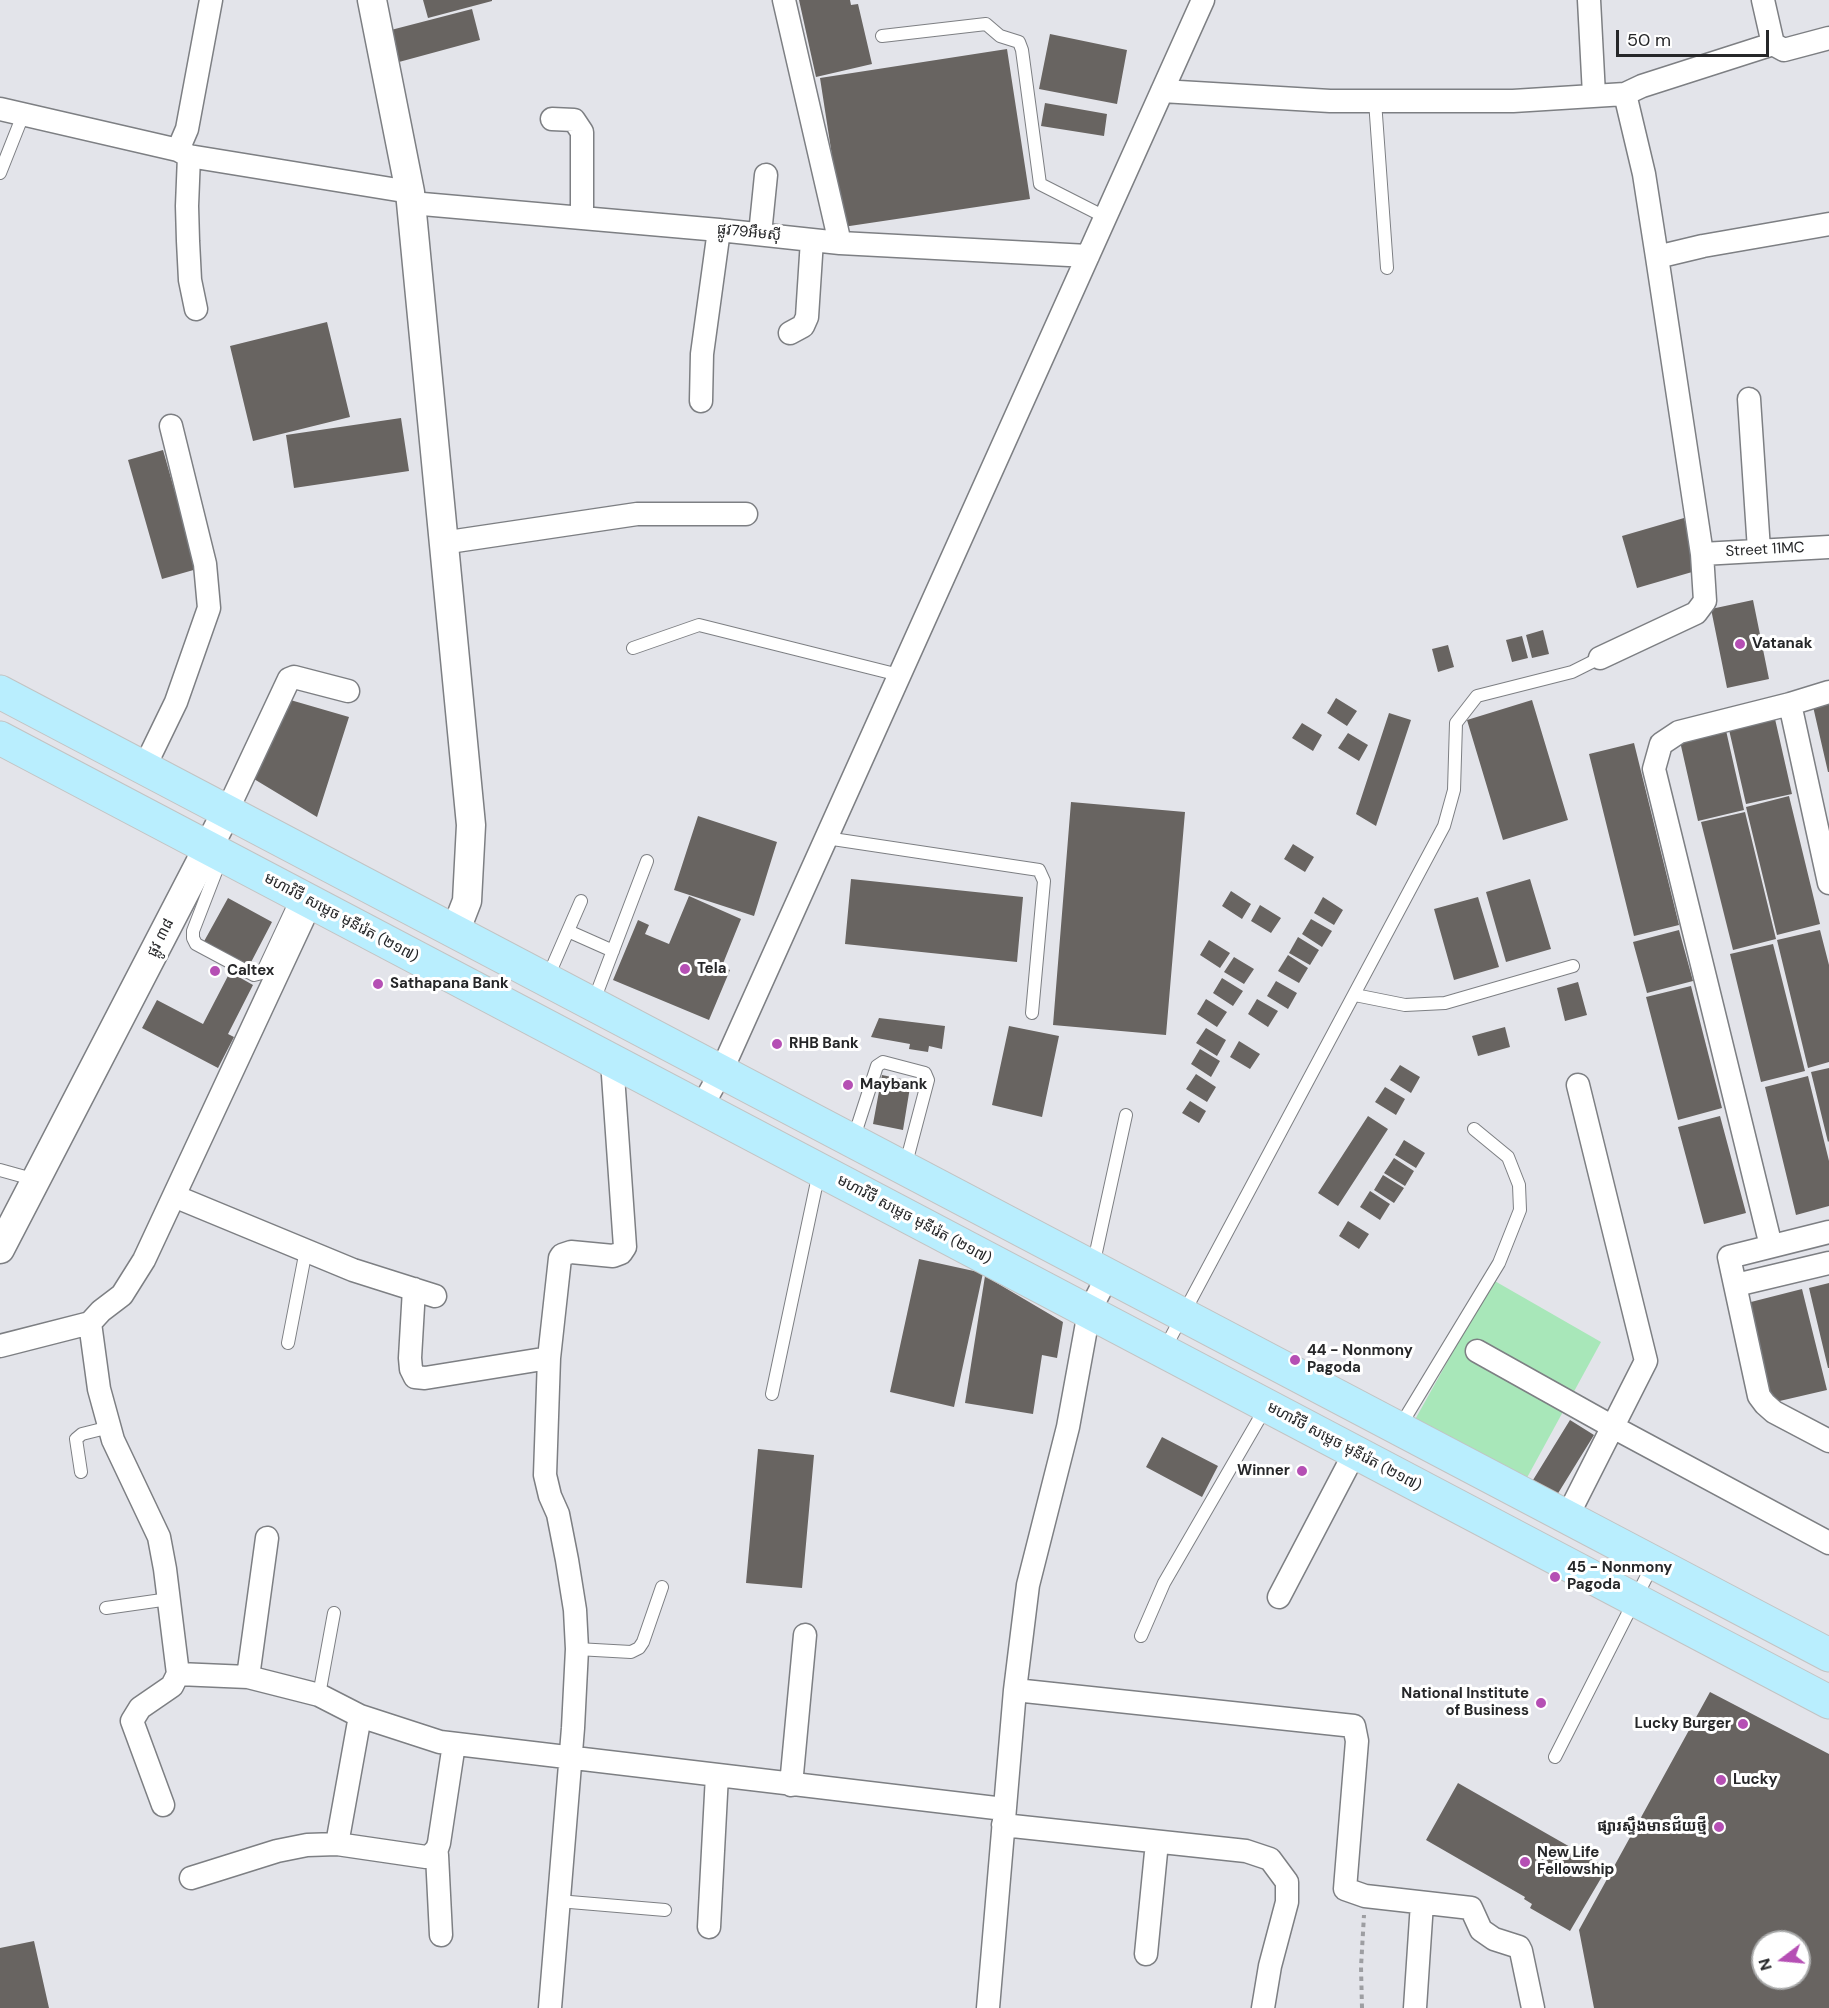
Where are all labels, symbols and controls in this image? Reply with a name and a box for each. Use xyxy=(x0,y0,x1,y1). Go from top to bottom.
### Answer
scale bar xyxy=(1619,18,1772,56)
text: 50 m xyxy=(1627,28,1671,52)
street label: ផ្លូវ79អឹមស៊ី xyxy=(716,221,782,245)
street label: Street 11MC xyxy=(1725,539,1805,561)
place label: Vatanak xyxy=(1752,635,1812,653)
marker: Vatanak xyxy=(1733,637,1747,651)
street label: មហាវិថី សម្តេច មុនីរ៉េត (២១៧) xyxy=(261,870,421,966)
street label: ផ្លូវ ៣៨ xyxy=(144,916,178,960)
place label: Tela xyxy=(697,960,726,978)
place label: Caltex xyxy=(227,962,274,980)
marker: Tela xyxy=(678,962,692,976)
marker: Caltex xyxy=(208,964,222,978)
place label: Sathapana Bank xyxy=(390,975,509,993)
marker: Sathapana Bank xyxy=(371,977,385,991)
place label: RHB Bank xyxy=(789,1035,859,1053)
marker: RHB Bank xyxy=(770,1037,784,1051)
place label: Maybank xyxy=(860,1076,927,1094)
marker: Maybank xyxy=(841,1078,855,1092)
street label: មហាវិថី សម្តេច មុនីរ៉េត (២១៧) xyxy=(834,1172,994,1268)
place label: 44 - Nonmony Pagoda xyxy=(1307,1342,1413,1377)
marker: 44 - Nonmony Pagoda xyxy=(1288,1353,1302,1367)
street label: មហាវិថី សម្តេច មុនីរ៉េត (២១៧) xyxy=(1264,1399,1424,1495)
place label: Winner xyxy=(1237,1462,1290,1480)
marker: Winner xyxy=(1295,1464,1309,1478)
place label: 45 - Nonmony Pagoda xyxy=(1567,1559,1672,1594)
marker: 45 - Nonmony Pagoda xyxy=(1548,1570,1562,1584)
place label: National Institute of Business xyxy=(1401,1685,1529,1720)
marker: National Institute of Business xyxy=(1534,1696,1548,1710)
place label: Lucky Burger xyxy=(1634,1715,1731,1733)
marker: Lucky Burger xyxy=(1736,1717,1750,1731)
place label: Lucky xyxy=(1733,1771,1777,1789)
marker: Lucky xyxy=(1714,1773,1728,1787)
place label: ផ្សារស្ទឹងមានជ័យថ្មី xyxy=(1597,1818,1707,1836)
marker: ផ្សារស្ទឹងមានជ័យថ្មី xyxy=(1712,1820,1726,1834)
place label: New Life Fellowship xyxy=(1537,1844,1614,1879)
marker: New Life Fellowship xyxy=(1518,1855,1532,1869)
north arrow xyxy=(1751,1930,1811,1990)
text: N xyxy=(1753,1956,1777,1973)

